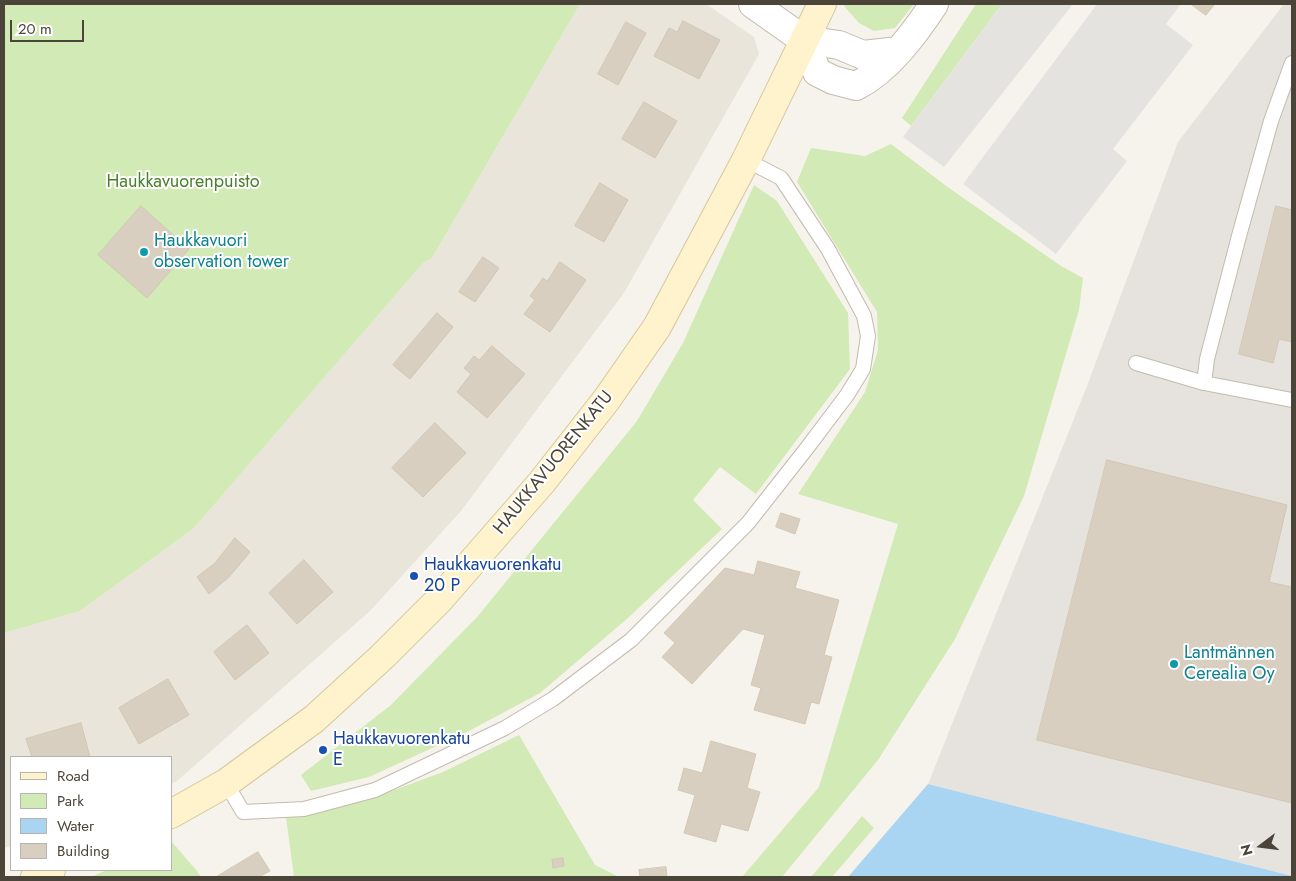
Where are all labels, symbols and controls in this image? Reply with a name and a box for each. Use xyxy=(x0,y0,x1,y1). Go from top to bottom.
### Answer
scale bar xyxy=(12,10,86,42)
text: 20 m xyxy=(18,18,52,40)
park label: Haukkavuorenpuisto xyxy=(107,172,259,194)
place label: Haukkavuori observation tower xyxy=(154,231,289,274)
marker: Haukkavuori observation tower xyxy=(138,246,150,258)
street label: HAUKKAVUORENKATU xyxy=(490,387,618,539)
place label: Haukkavuorenkatu 20 P xyxy=(424,555,562,598)
marker: Haukkavuorenkatu 20 P xyxy=(408,570,420,582)
place label: Lantmännen Cerealia Oy xyxy=(1184,643,1275,686)
marker: Lantmännen Cerealia Oy xyxy=(1168,658,1180,670)
place label: Haukkavuorenkatu E xyxy=(333,729,471,772)
marker: Haukkavuorenkatu E xyxy=(317,744,329,756)
legend xyxy=(10,756,172,871)
text: Road xyxy=(57,765,89,787)
text: Park xyxy=(57,790,84,812)
text: Water xyxy=(57,815,94,837)
north arrow xyxy=(1236,821,1286,871)
text: Building xyxy=(57,840,109,862)
text: N xyxy=(1235,842,1258,858)

